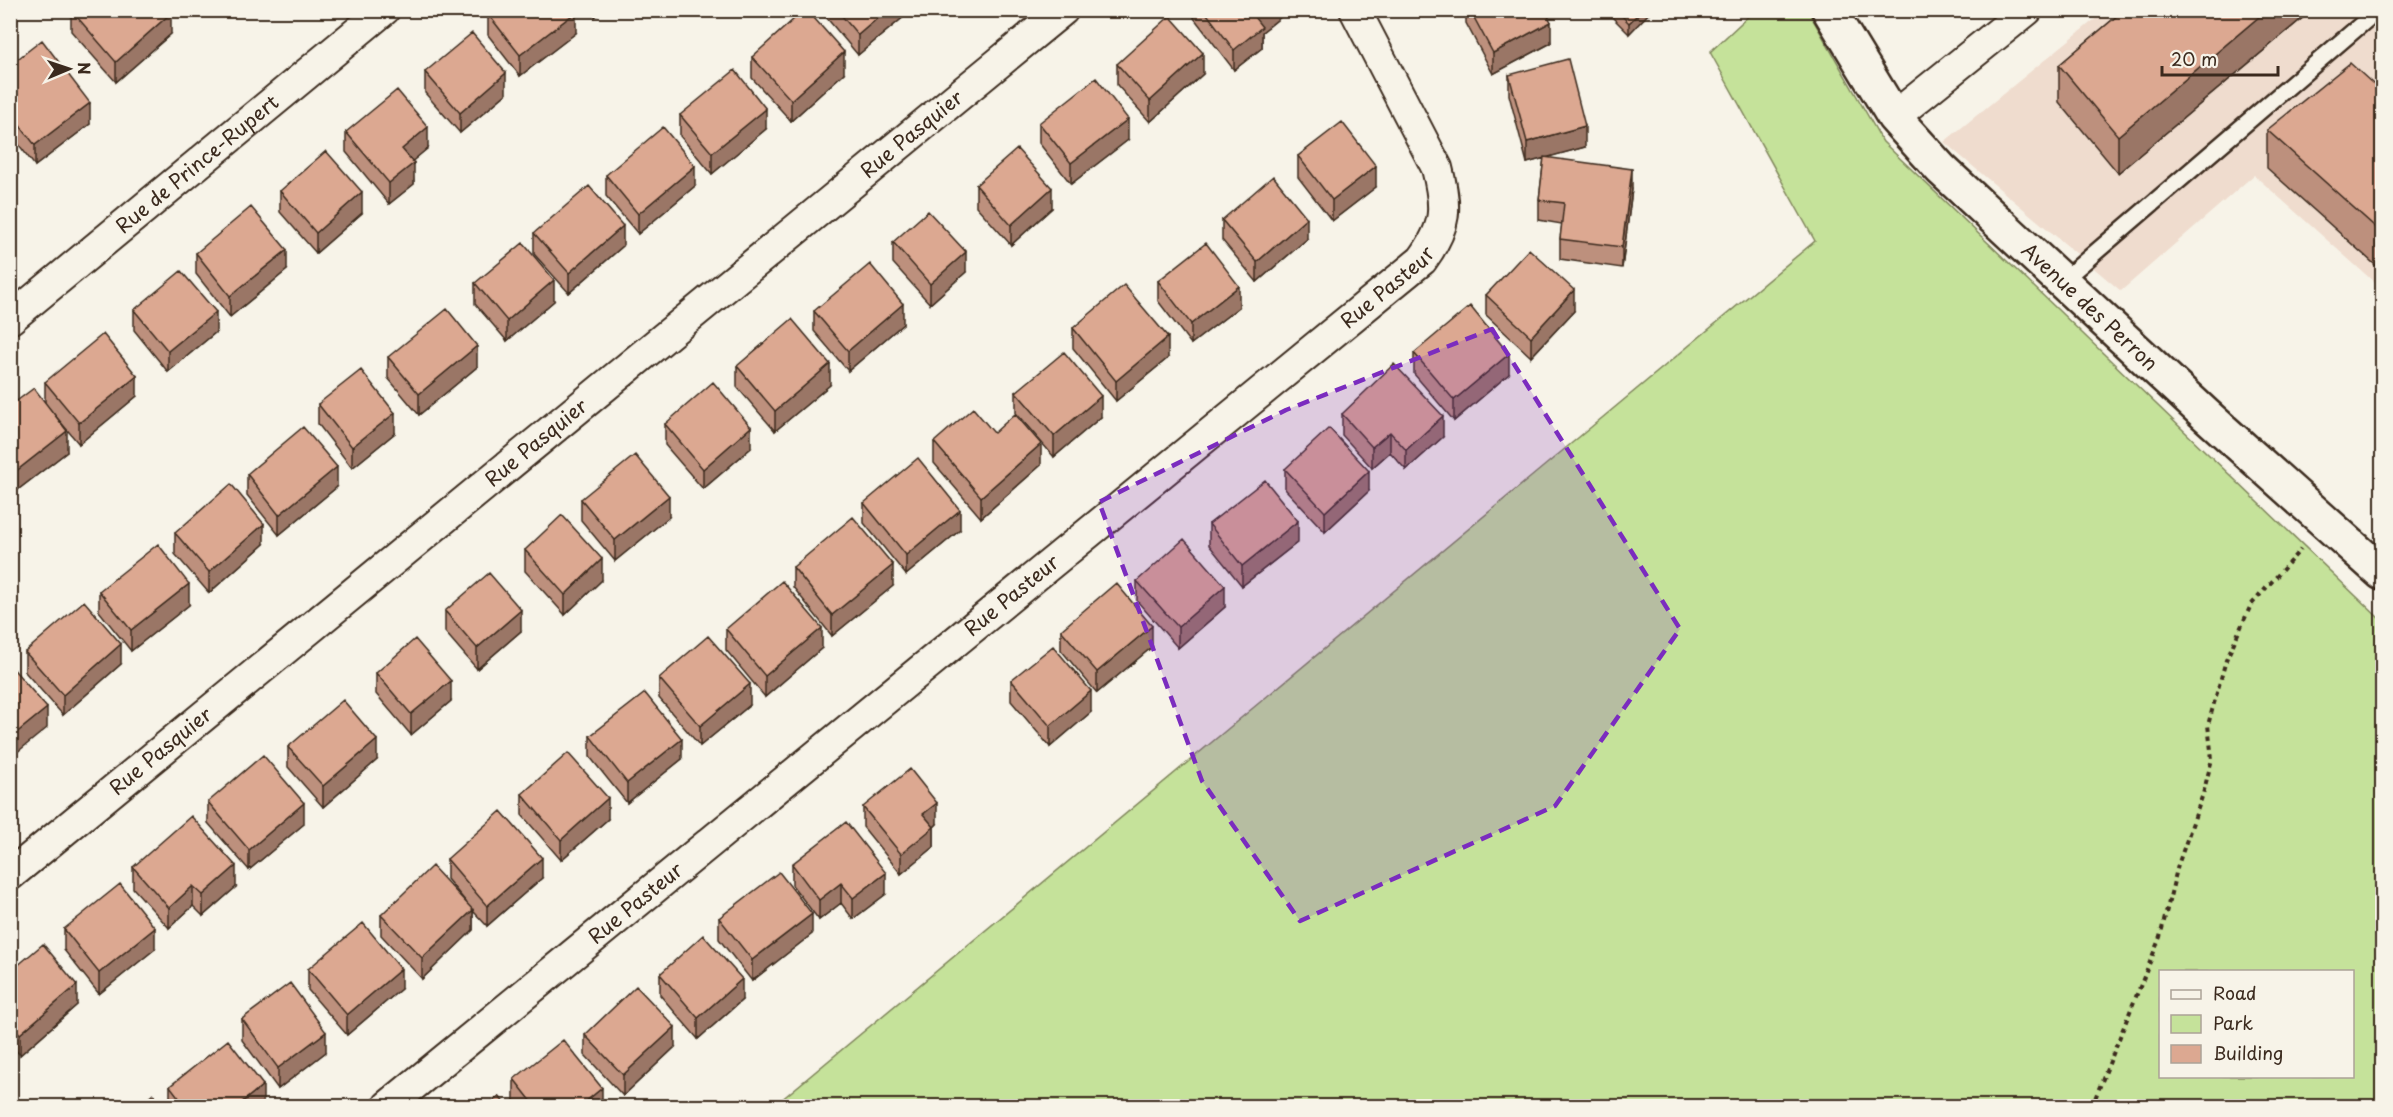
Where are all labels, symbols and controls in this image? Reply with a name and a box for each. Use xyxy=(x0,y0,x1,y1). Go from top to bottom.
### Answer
north arrow xyxy=(39,39,99,99)
scale bar xyxy=(2162,39,2278,77)
text: 20 m xyxy=(2171,45,2217,72)
text: N xyxy=(73,62,97,75)
street label: Rue Pasquier xyxy=(853,82,970,185)
street label: Rue de Prince-Rupert xyxy=(109,87,285,240)
street label: Avenue des Perron xyxy=(2015,235,2165,377)
street label: Rue Pasteur xyxy=(1333,239,1442,335)
street label: Rue Pasquier xyxy=(478,390,594,493)
street label: Rue Pasteur xyxy=(957,546,1066,643)
street label: Rue Pasquier xyxy=(102,699,218,802)
street label: Rue Pasteur xyxy=(581,854,689,951)
legend xyxy=(2159,970,2354,1078)
text: Road xyxy=(2213,979,2257,1006)
text: Park xyxy=(2213,1009,2253,1036)
text: Building xyxy=(2213,1039,2283,1066)

